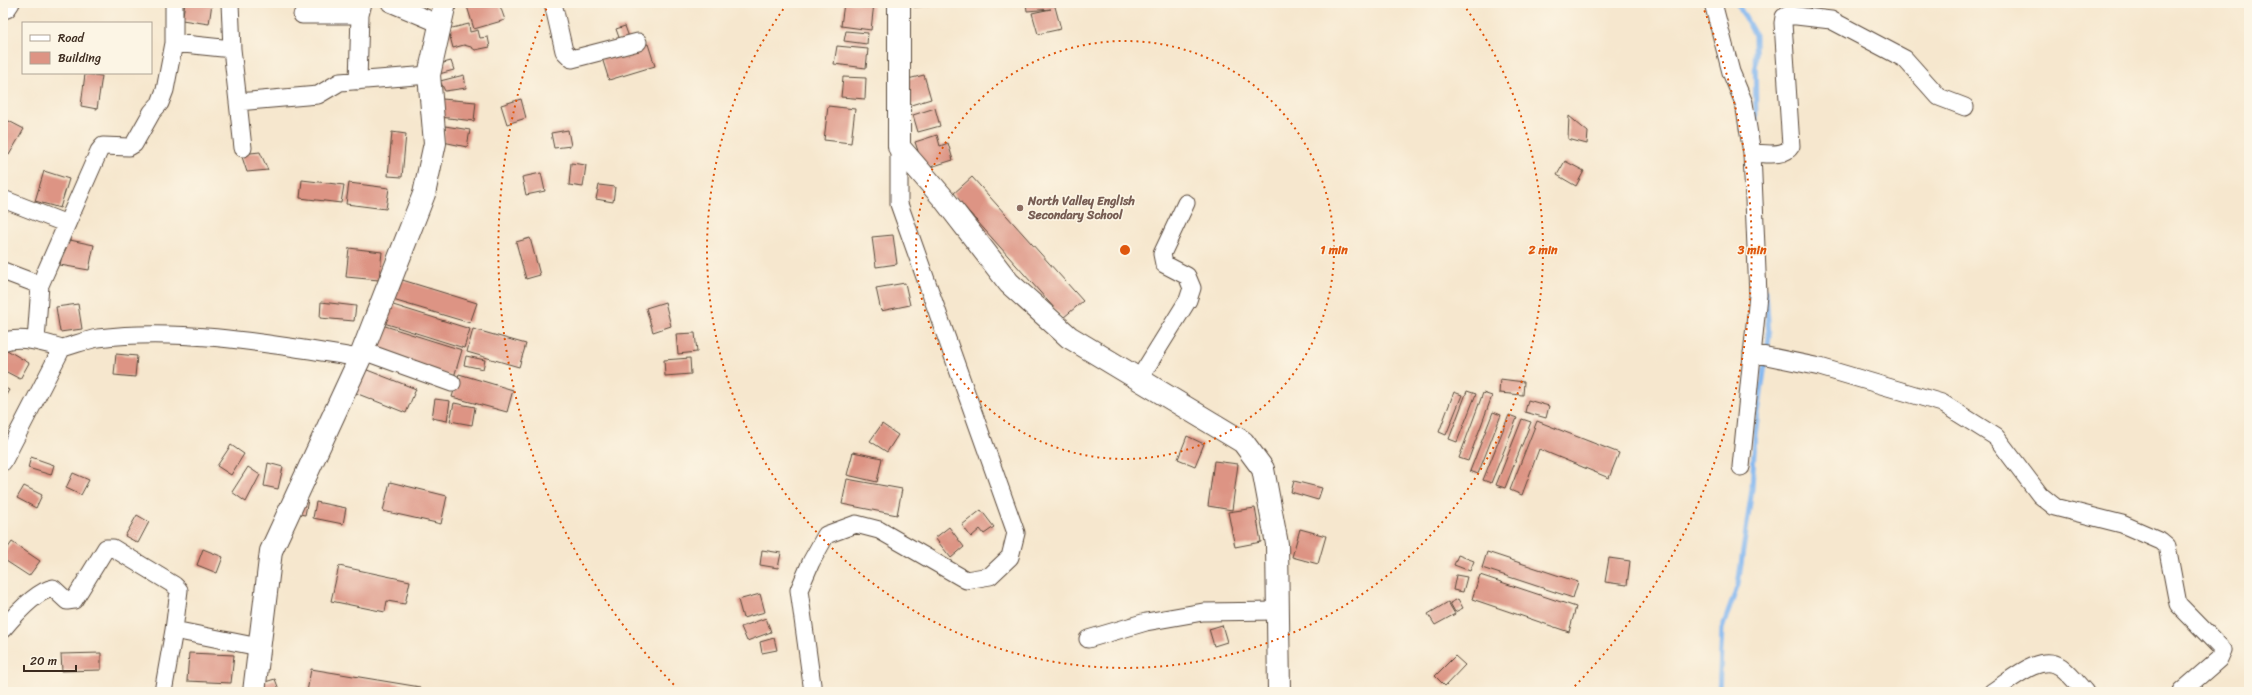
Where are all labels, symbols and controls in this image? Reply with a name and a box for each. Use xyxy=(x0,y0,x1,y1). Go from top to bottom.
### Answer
legend xyxy=(22,22,152,74)
text: Road xyxy=(58,27,85,49)
text: Building xyxy=(58,47,101,69)
place label: North Valley English Secondary School xyxy=(1027,190,1135,226)
marker: North Valley English Secondary School xyxy=(1015,203,1025,213)
text: 1 min xyxy=(1320,239,1348,261)
text: 2 min xyxy=(1527,239,1558,261)
text: 3 min xyxy=(1737,239,1767,261)
centre of rings xyxy=(1118,243,1132,257)
scale bar xyxy=(24,647,76,673)
text: 20 m xyxy=(30,650,57,672)

